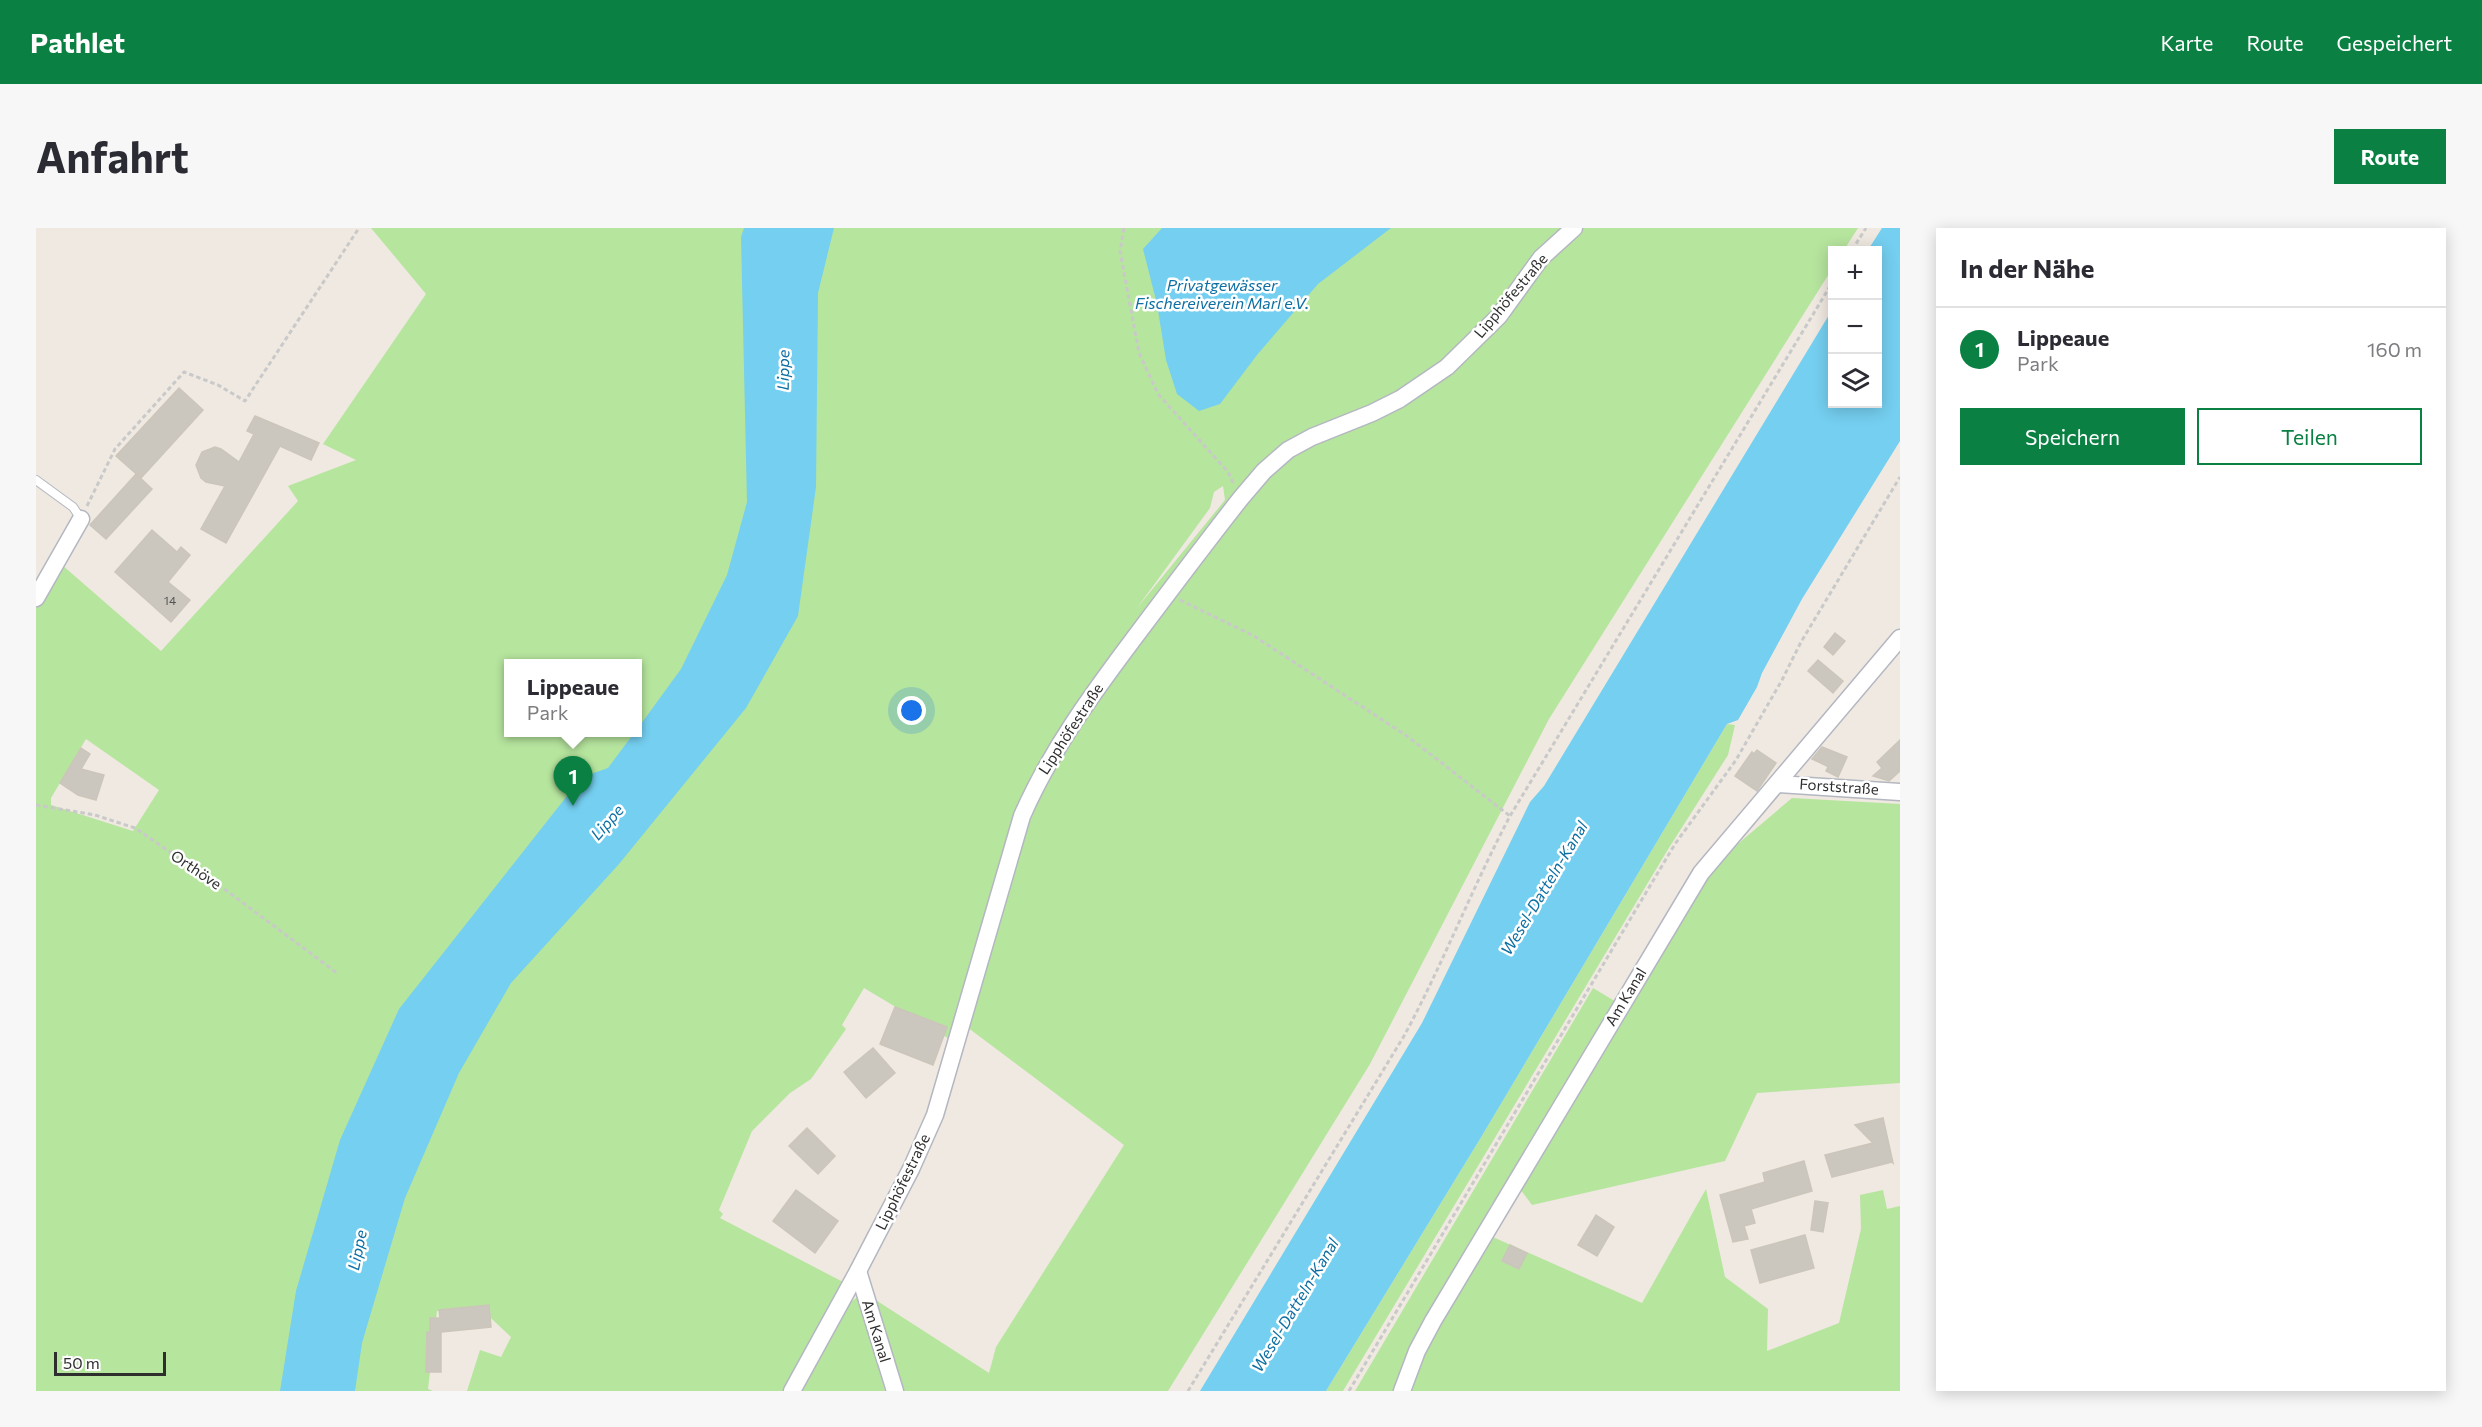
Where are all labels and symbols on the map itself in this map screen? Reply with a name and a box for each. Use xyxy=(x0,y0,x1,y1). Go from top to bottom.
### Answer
street label: Lipphöfestraße xyxy=(1470,249,1551,341)
water label: Privatgewässer Fischereiverein Marl e.V. xyxy=(1135,275,1309,312)
water label: Lippe xyxy=(773,349,792,390)
house number: 14 xyxy=(164,593,176,607)
street label: Lipphöfestraße xyxy=(1034,680,1106,777)
your location xyxy=(897,696,926,725)
pin: 1 xyxy=(554,756,592,806)
street label: Forststraße xyxy=(1799,774,1879,798)
water label: Lippe xyxy=(586,800,627,843)
water label: Wesel-Datteln-Kanal xyxy=(1496,817,1592,958)
street label: Orthöve xyxy=(168,846,225,893)
street label: Am Kanal xyxy=(1601,964,1649,1029)
street label: Lipphöfestraße xyxy=(871,1130,933,1233)
water label: Lippe xyxy=(343,1227,370,1272)
water label: Wesel-Datteln-Kanal xyxy=(1247,1234,1343,1375)
street label: Am Kanal xyxy=(859,1297,895,1364)
scale bar xyxy=(54,1349,166,1376)

